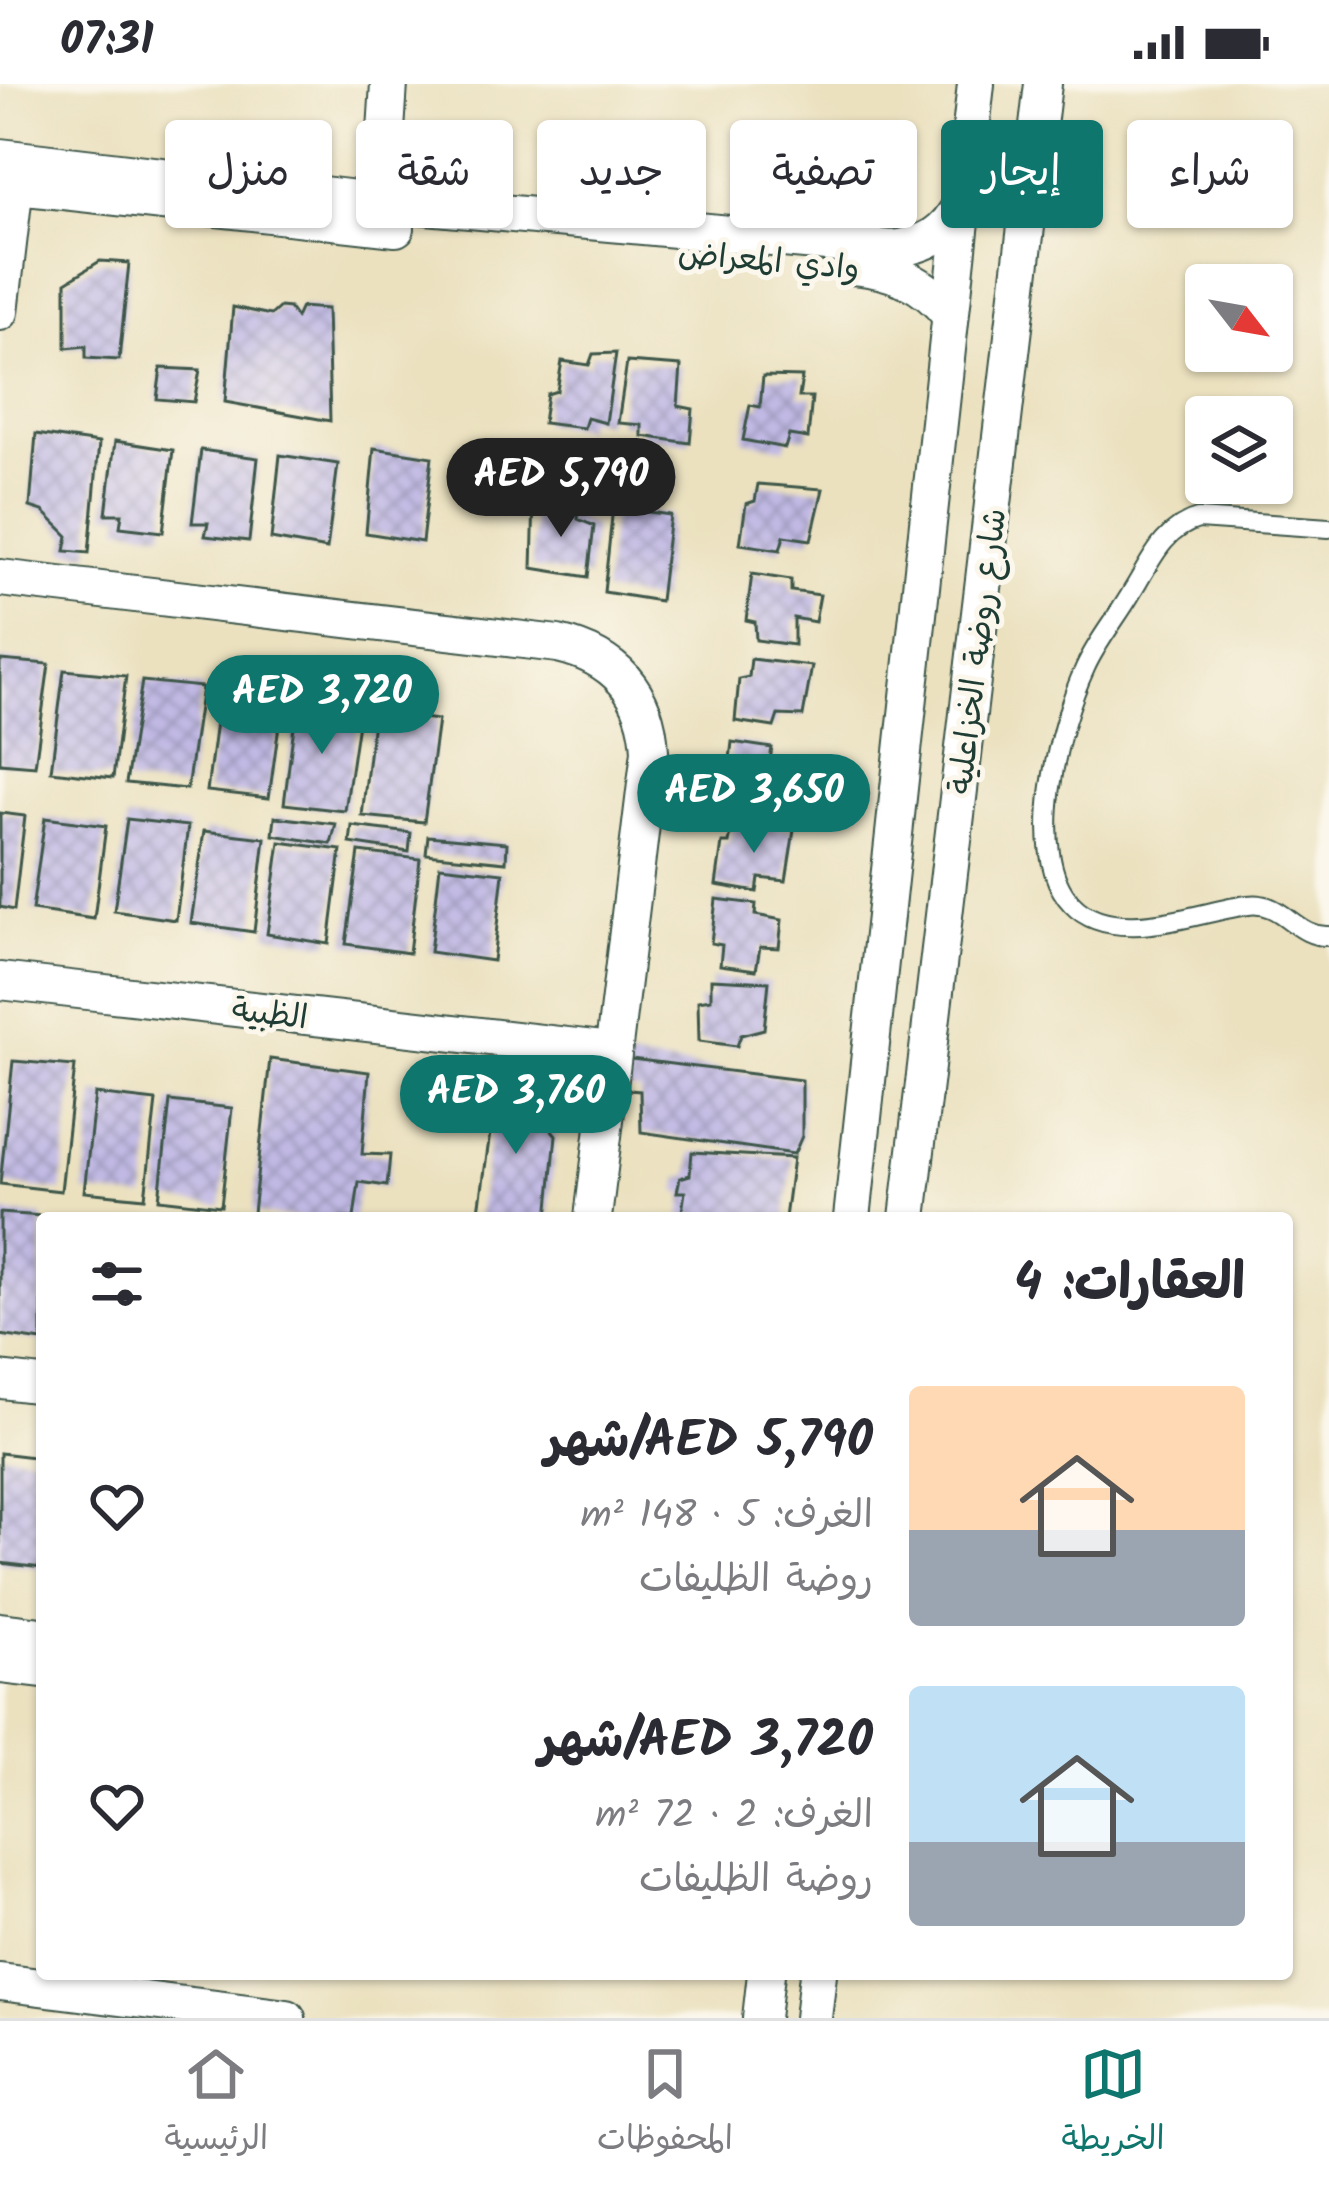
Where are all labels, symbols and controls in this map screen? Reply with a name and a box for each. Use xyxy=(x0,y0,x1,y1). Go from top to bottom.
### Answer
text: 07:31 xyxy=(60,6,154,78)
chip: منزل xyxy=(165,120,332,228)
chip: شقة xyxy=(356,120,513,228)
chip: جديد xyxy=(537,120,706,228)
chip: تصفية xyxy=(730,120,917,228)
chip: إيجار xyxy=(941,120,1103,228)
chip: شراء xyxy=(1127,120,1293,228)
street label: وادي المعراض xyxy=(676,228,862,297)
north arrow xyxy=(1185,264,1293,372)
map controls xyxy=(1185,264,1293,504)
button: layers xyxy=(1185,396,1293,504)
pin: AED 5,790 xyxy=(424,438,698,540)
text: AED 5,790 xyxy=(473,446,649,508)
street label: شارع روضة الخزاعلية xyxy=(936,505,1023,797)
pin: AED 3,720 xyxy=(185,655,459,757)
text: AED 3,720 xyxy=(232,663,412,725)
pin: AED 3,650 xyxy=(617,754,891,856)
text: AED 3,650 xyxy=(664,762,844,824)
street label: الظبية xyxy=(229,985,311,1046)
pin: AED 3,760 xyxy=(379,1055,653,1157)
text: AED 3,760 xyxy=(427,1063,605,1125)
text: العقارات: 4 xyxy=(1014,1244,1245,1325)
icon: filters xyxy=(84,1251,150,1317)
text: AED 5,790/شهر xyxy=(545,1402,873,1483)
icon: home xyxy=(1005,1434,1149,1578)
icon: heart xyxy=(84,1473,150,1539)
text: الغرف: 5 · 148 m² xyxy=(580,1486,873,1548)
text: روضة الظليفات xyxy=(639,1550,873,1612)
text: AED 3,720/شهر xyxy=(539,1702,873,1783)
icon: home xyxy=(1005,1734,1149,1878)
icon: heart xyxy=(84,1773,150,1839)
text: الغرف: 2 · 72 m² xyxy=(595,1786,873,1848)
text: روضة الظليفات xyxy=(639,1850,873,1912)
tab: الرئيسية xyxy=(164,2041,268,2167)
tab: المحفوظات xyxy=(597,2041,733,2167)
tab: الخريطة xyxy=(1062,2041,1165,2167)

